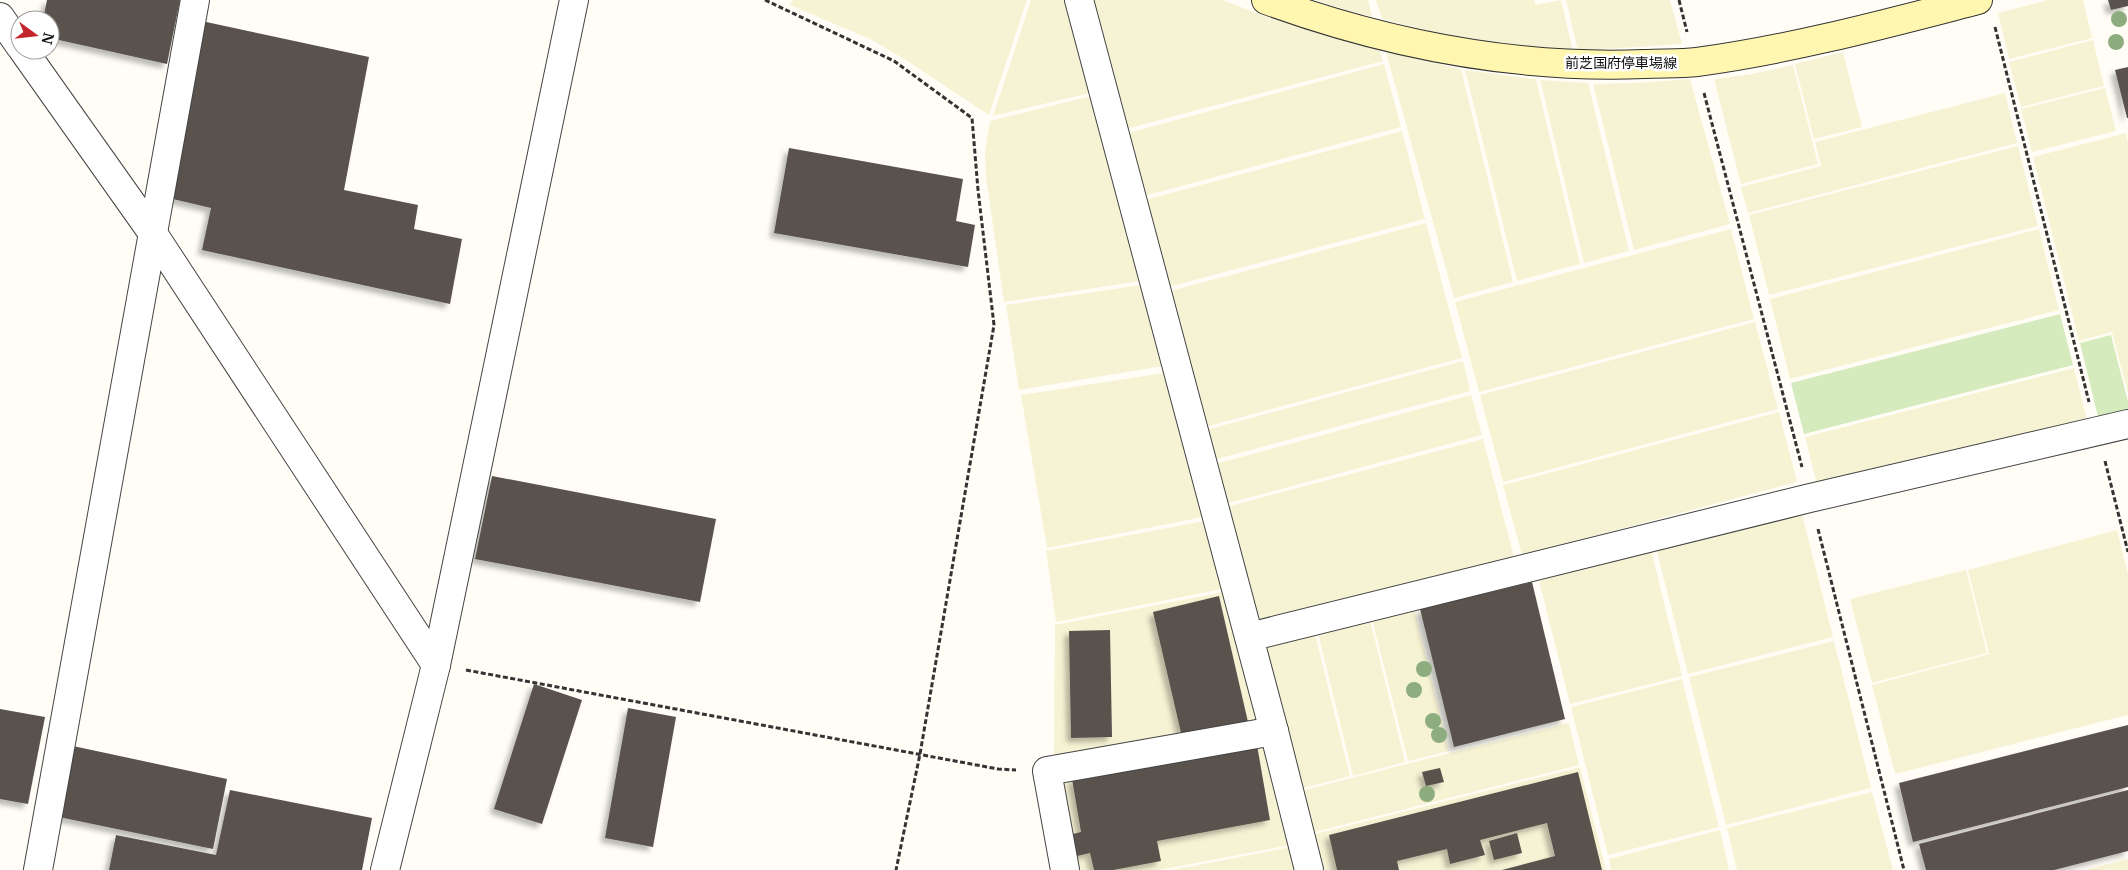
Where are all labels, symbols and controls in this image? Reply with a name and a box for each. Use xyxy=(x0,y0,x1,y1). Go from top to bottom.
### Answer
north arrow xyxy=(10,10,60,60)
text: N xyxy=(37,31,58,46)
street label: 前芝国府停車場線 xyxy=(1565,54,1677,72)

